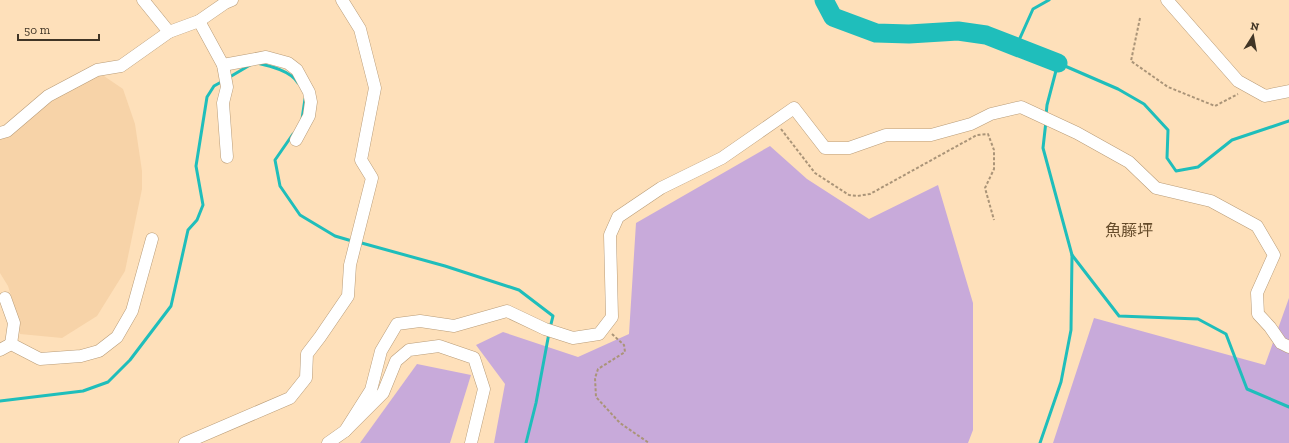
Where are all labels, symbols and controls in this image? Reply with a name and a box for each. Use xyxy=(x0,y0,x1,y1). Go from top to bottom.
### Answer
scale bar xyxy=(18,16,99,42)
north arrow xyxy=(1233,16,1273,56)
text: N xyxy=(1249,19,1261,34)
text: 50 m xyxy=(24,23,51,37)
district label: 魚藤坪 xyxy=(1105,221,1153,240)

